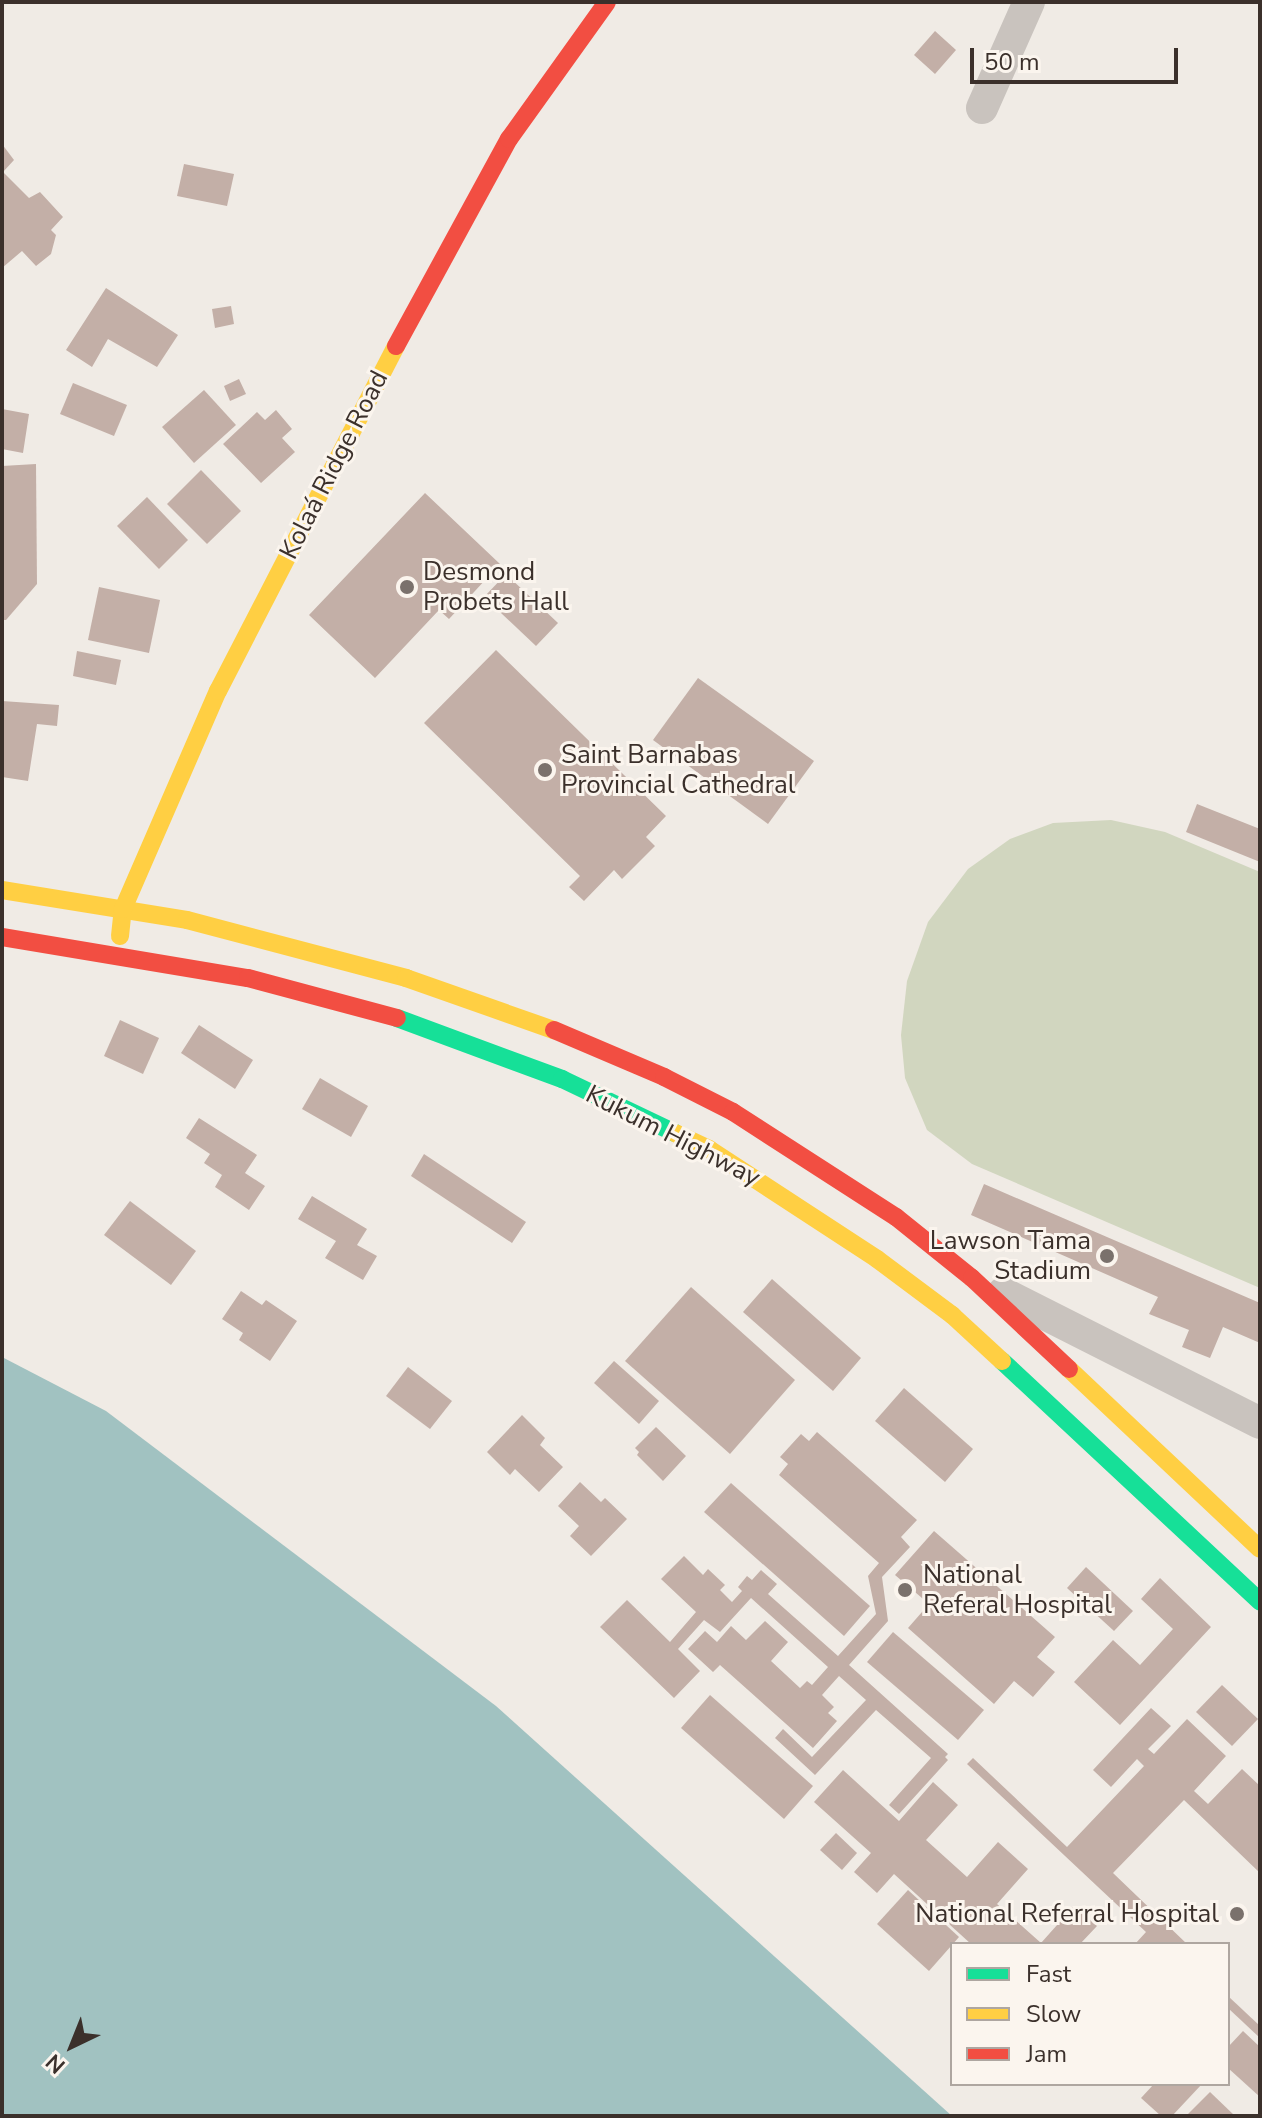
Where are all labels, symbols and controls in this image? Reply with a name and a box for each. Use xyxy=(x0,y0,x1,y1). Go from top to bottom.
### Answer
scale bar xyxy=(974,32,1182,82)
text: 50 m xyxy=(984,46,1040,78)
street label: Kolaá Ridge Road xyxy=(273,366,395,564)
place label: Desmond Probets Hall xyxy=(423,556,569,618)
marker: Desmond Probets Hall xyxy=(398,578,416,596)
place label: Saint Barnabas Provincial Cathedral xyxy=(561,739,795,800)
marker: Saint Barnabas Provincial Cathedral xyxy=(536,761,554,779)
street label: Kukum Highway xyxy=(581,1079,765,1193)
place label: Lawson Tama Stadium xyxy=(930,1225,1091,1286)
marker: Lawson Tama Stadium xyxy=(1098,1247,1116,1265)
place label: National Referal Hospital xyxy=(923,1559,1112,1620)
marker: National Referal Hospital xyxy=(894,1579,916,1601)
place label: National Referral Hospital xyxy=(915,1898,1219,1930)
marker: National Referral Hospital xyxy=(1226,1903,1248,1925)
legend xyxy=(950,1942,1230,2086)
text: Fast xyxy=(1026,1958,1071,1990)
text: Slow xyxy=(1026,1998,1081,2030)
north arrow xyxy=(32,2006,112,2086)
text: Jam xyxy=(1026,2038,1067,2070)
text: N xyxy=(39,2047,72,2080)

